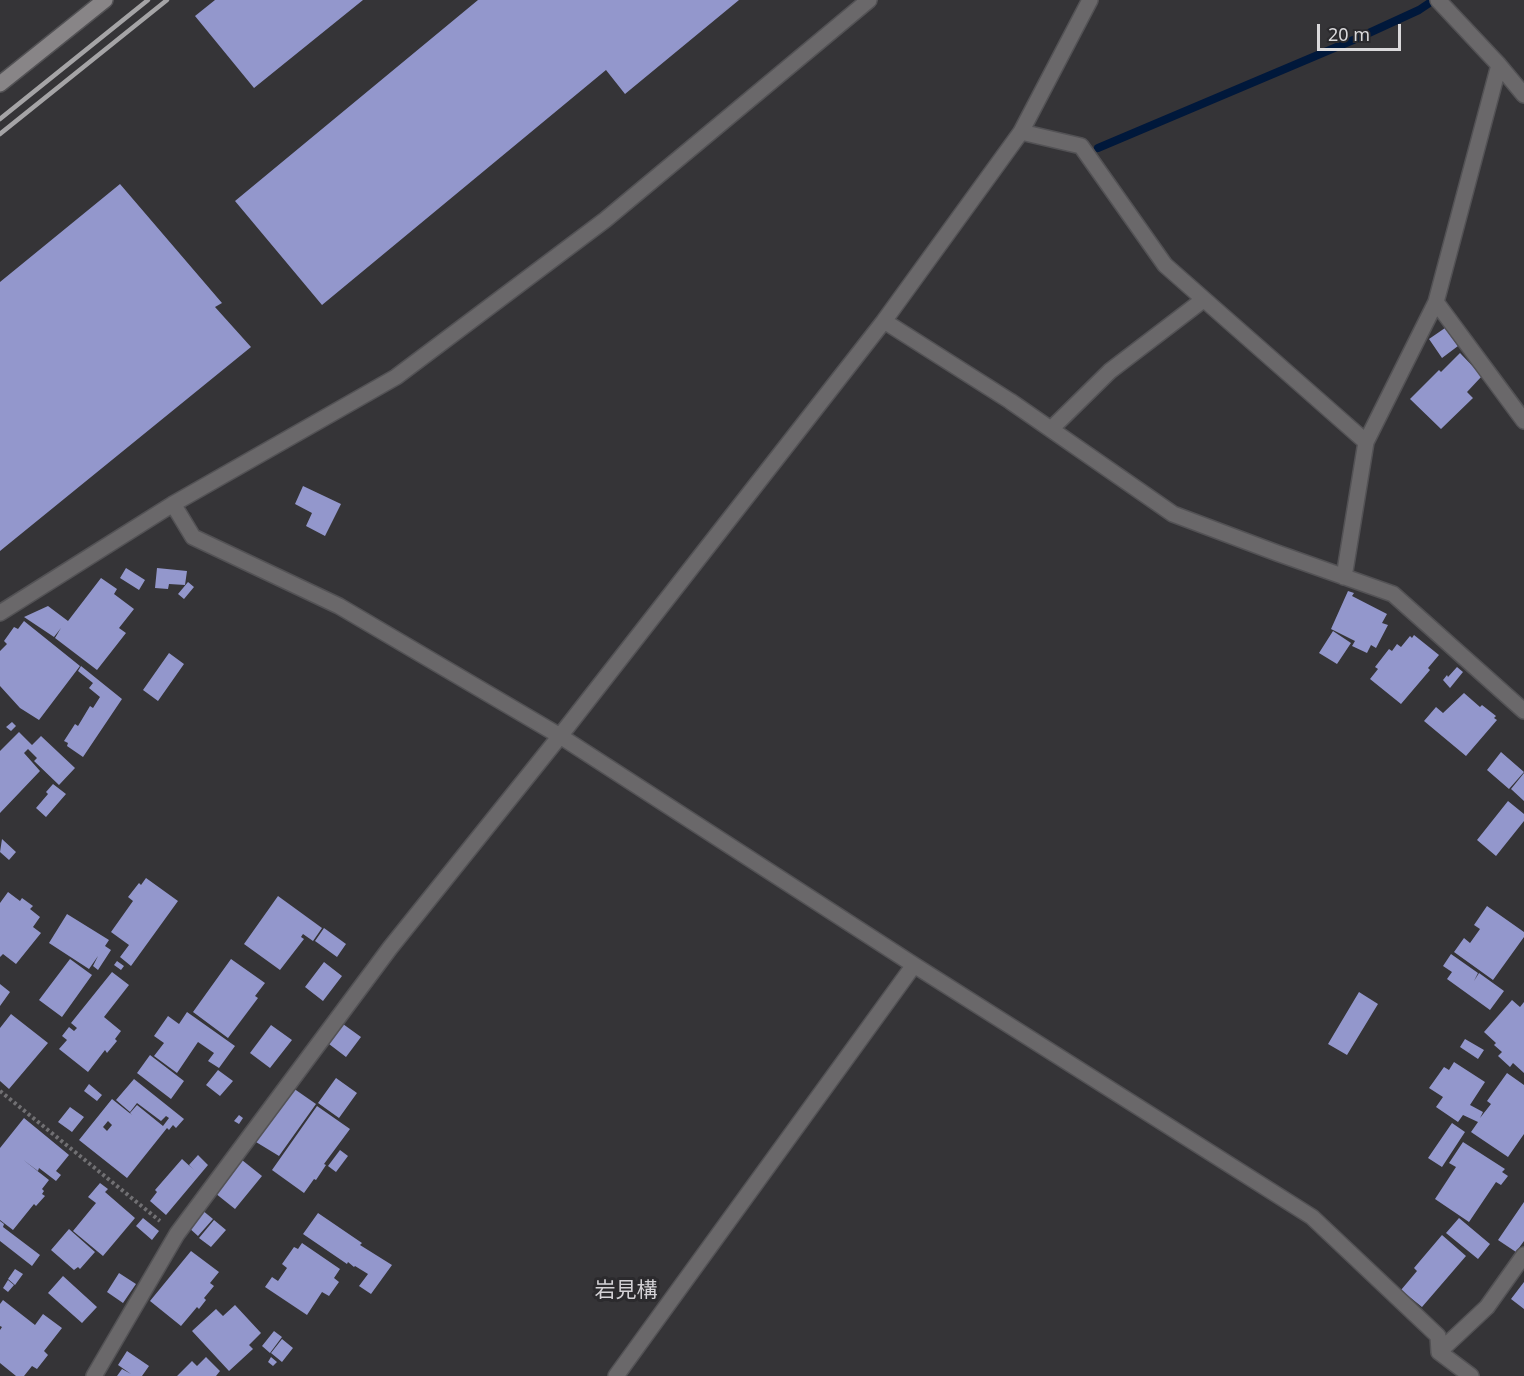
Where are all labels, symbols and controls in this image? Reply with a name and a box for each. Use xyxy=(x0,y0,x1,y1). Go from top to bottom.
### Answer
scale bar xyxy=(1320,12,1404,50)
text: 20 m xyxy=(1328,22,1370,46)
district label: 岩見構 xyxy=(595,1278,657,1304)

